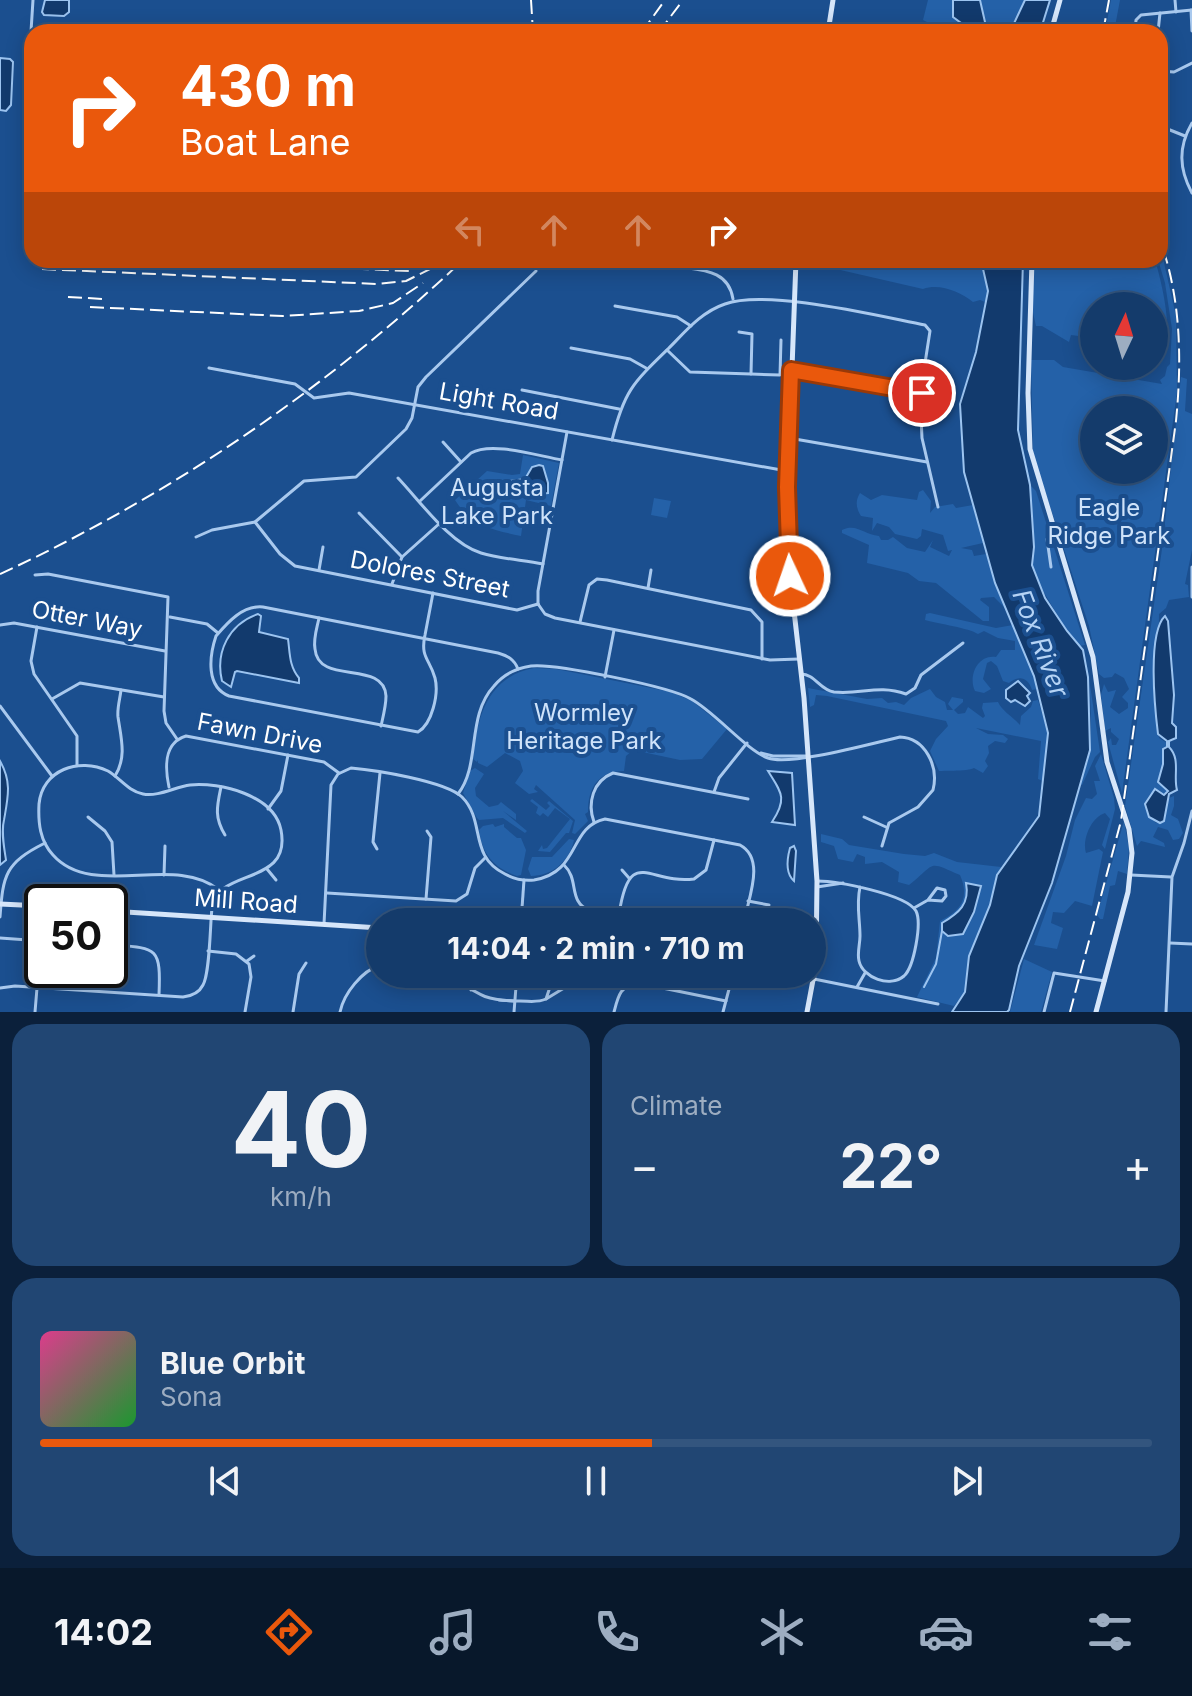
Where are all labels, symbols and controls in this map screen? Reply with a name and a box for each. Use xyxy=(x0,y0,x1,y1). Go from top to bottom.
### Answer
text: 430 m xyxy=(180,52,356,120)
icon: right xyxy=(48,56,152,160)
text: Boat Lane xyxy=(180,120,350,164)
icon: left xyxy=(448,208,492,252)
icon: ahead xyxy=(532,208,576,252)
icon: ahead xyxy=(616,208,660,252)
icon: right xyxy=(700,208,744,252)
north arrow xyxy=(1080,292,1168,380)
map controls xyxy=(1080,292,1168,484)
pin xyxy=(888,359,956,427)
icon: arrive xyxy=(900,371,944,415)
street label: Light Road xyxy=(437,376,561,426)
button: layers xyxy=(1080,396,1168,484)
park label: Augusta Lake Park xyxy=(441,473,553,530)
park label: Eagle Ridge Park xyxy=(1048,493,1170,550)
position arrow xyxy=(748,534,832,618)
street label: Dolores Street xyxy=(348,544,512,604)
water label: Fox River xyxy=(1006,585,1076,702)
street label: Otter Way xyxy=(29,594,145,644)
park label: Wormley Heritage Park xyxy=(506,698,662,755)
street label: Fawn Drive xyxy=(195,707,325,759)
street label: Mill Road xyxy=(193,883,299,919)
speed limit sign: 50 xyxy=(24,884,128,988)
text: 14:04 · 2 min · 710 m xyxy=(447,930,745,966)
text: 40 xyxy=(231,1066,371,1192)
text: Climate xyxy=(630,1090,722,1121)
text: 22° xyxy=(839,1130,943,1202)
text: − xyxy=(630,1139,659,1193)
text: + xyxy=(1123,1139,1152,1193)
text: km/h xyxy=(270,1181,332,1212)
text: Blue Orbit xyxy=(160,1345,305,1381)
text: Sona xyxy=(160,1381,222,1412)
icon: previous xyxy=(203,1459,247,1503)
icon: pause xyxy=(574,1459,618,1503)
icon: next xyxy=(945,1459,989,1503)
icon: directions xyxy=(261,1604,317,1660)
icon: music xyxy=(425,1604,481,1660)
icon: phone xyxy=(589,1604,645,1660)
icon: climate xyxy=(754,1604,810,1660)
icon: car xyxy=(918,1604,974,1660)
icon: filters xyxy=(1082,1604,1138,1660)
text: 14:02 xyxy=(54,1610,153,1654)

